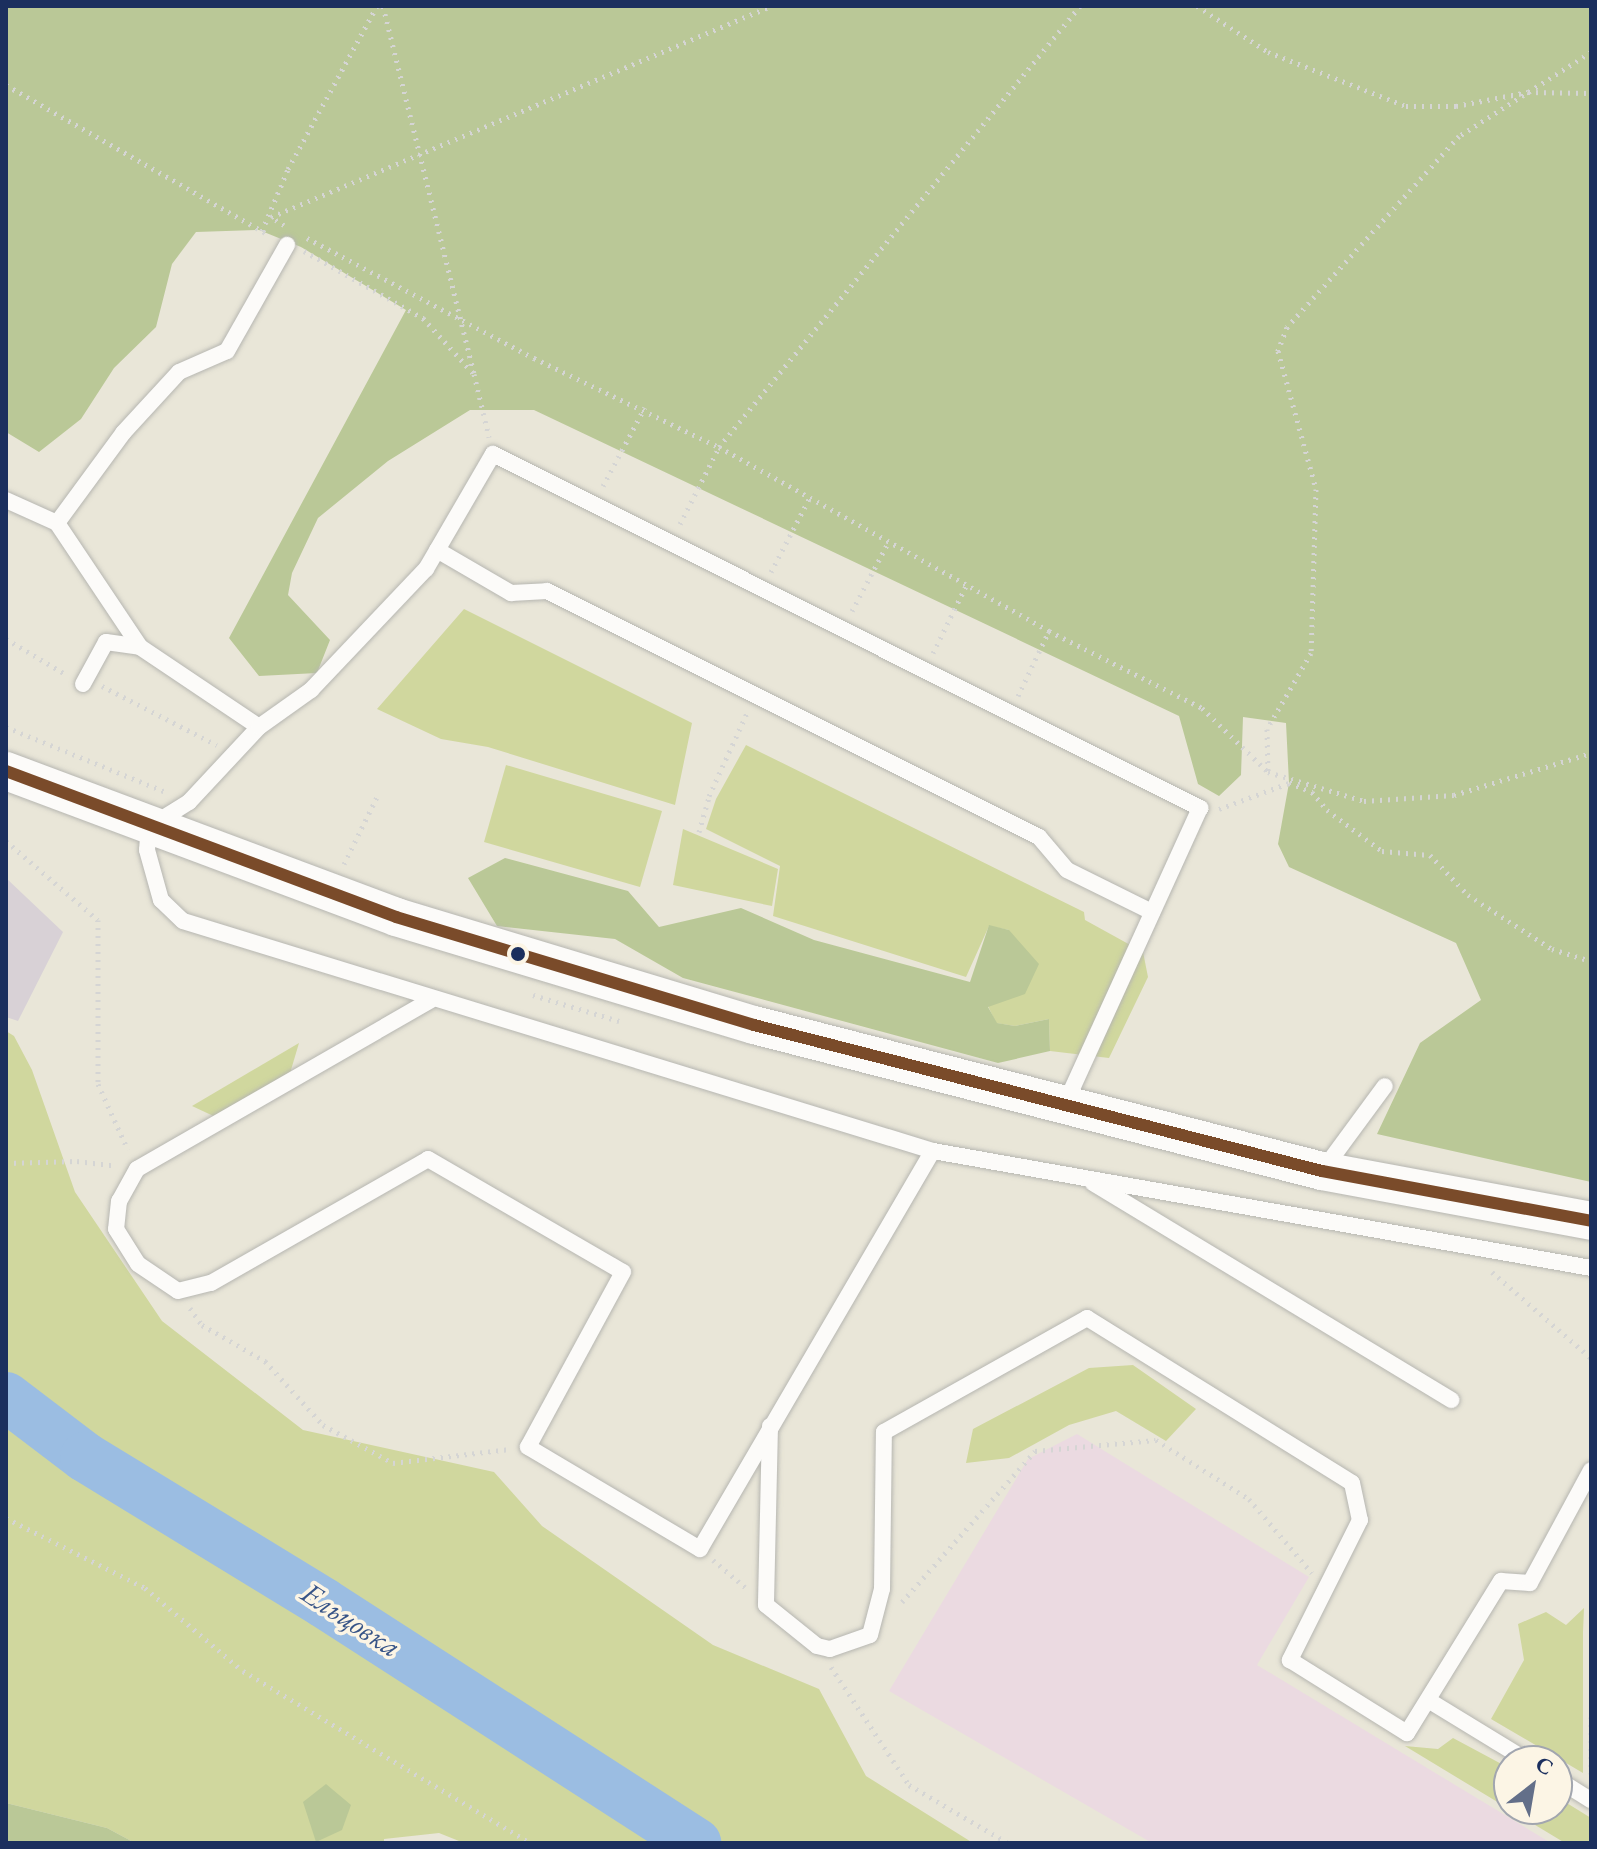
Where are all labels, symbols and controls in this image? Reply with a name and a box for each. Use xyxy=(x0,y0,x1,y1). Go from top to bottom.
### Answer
unlabelled marker xyxy=(510,946,526,962)
water label: Ельцовка xyxy=(295,1575,407,1665)
north arrow xyxy=(1493,1745,1573,1825)
text: С xyxy=(1530,1749,1559,1782)

